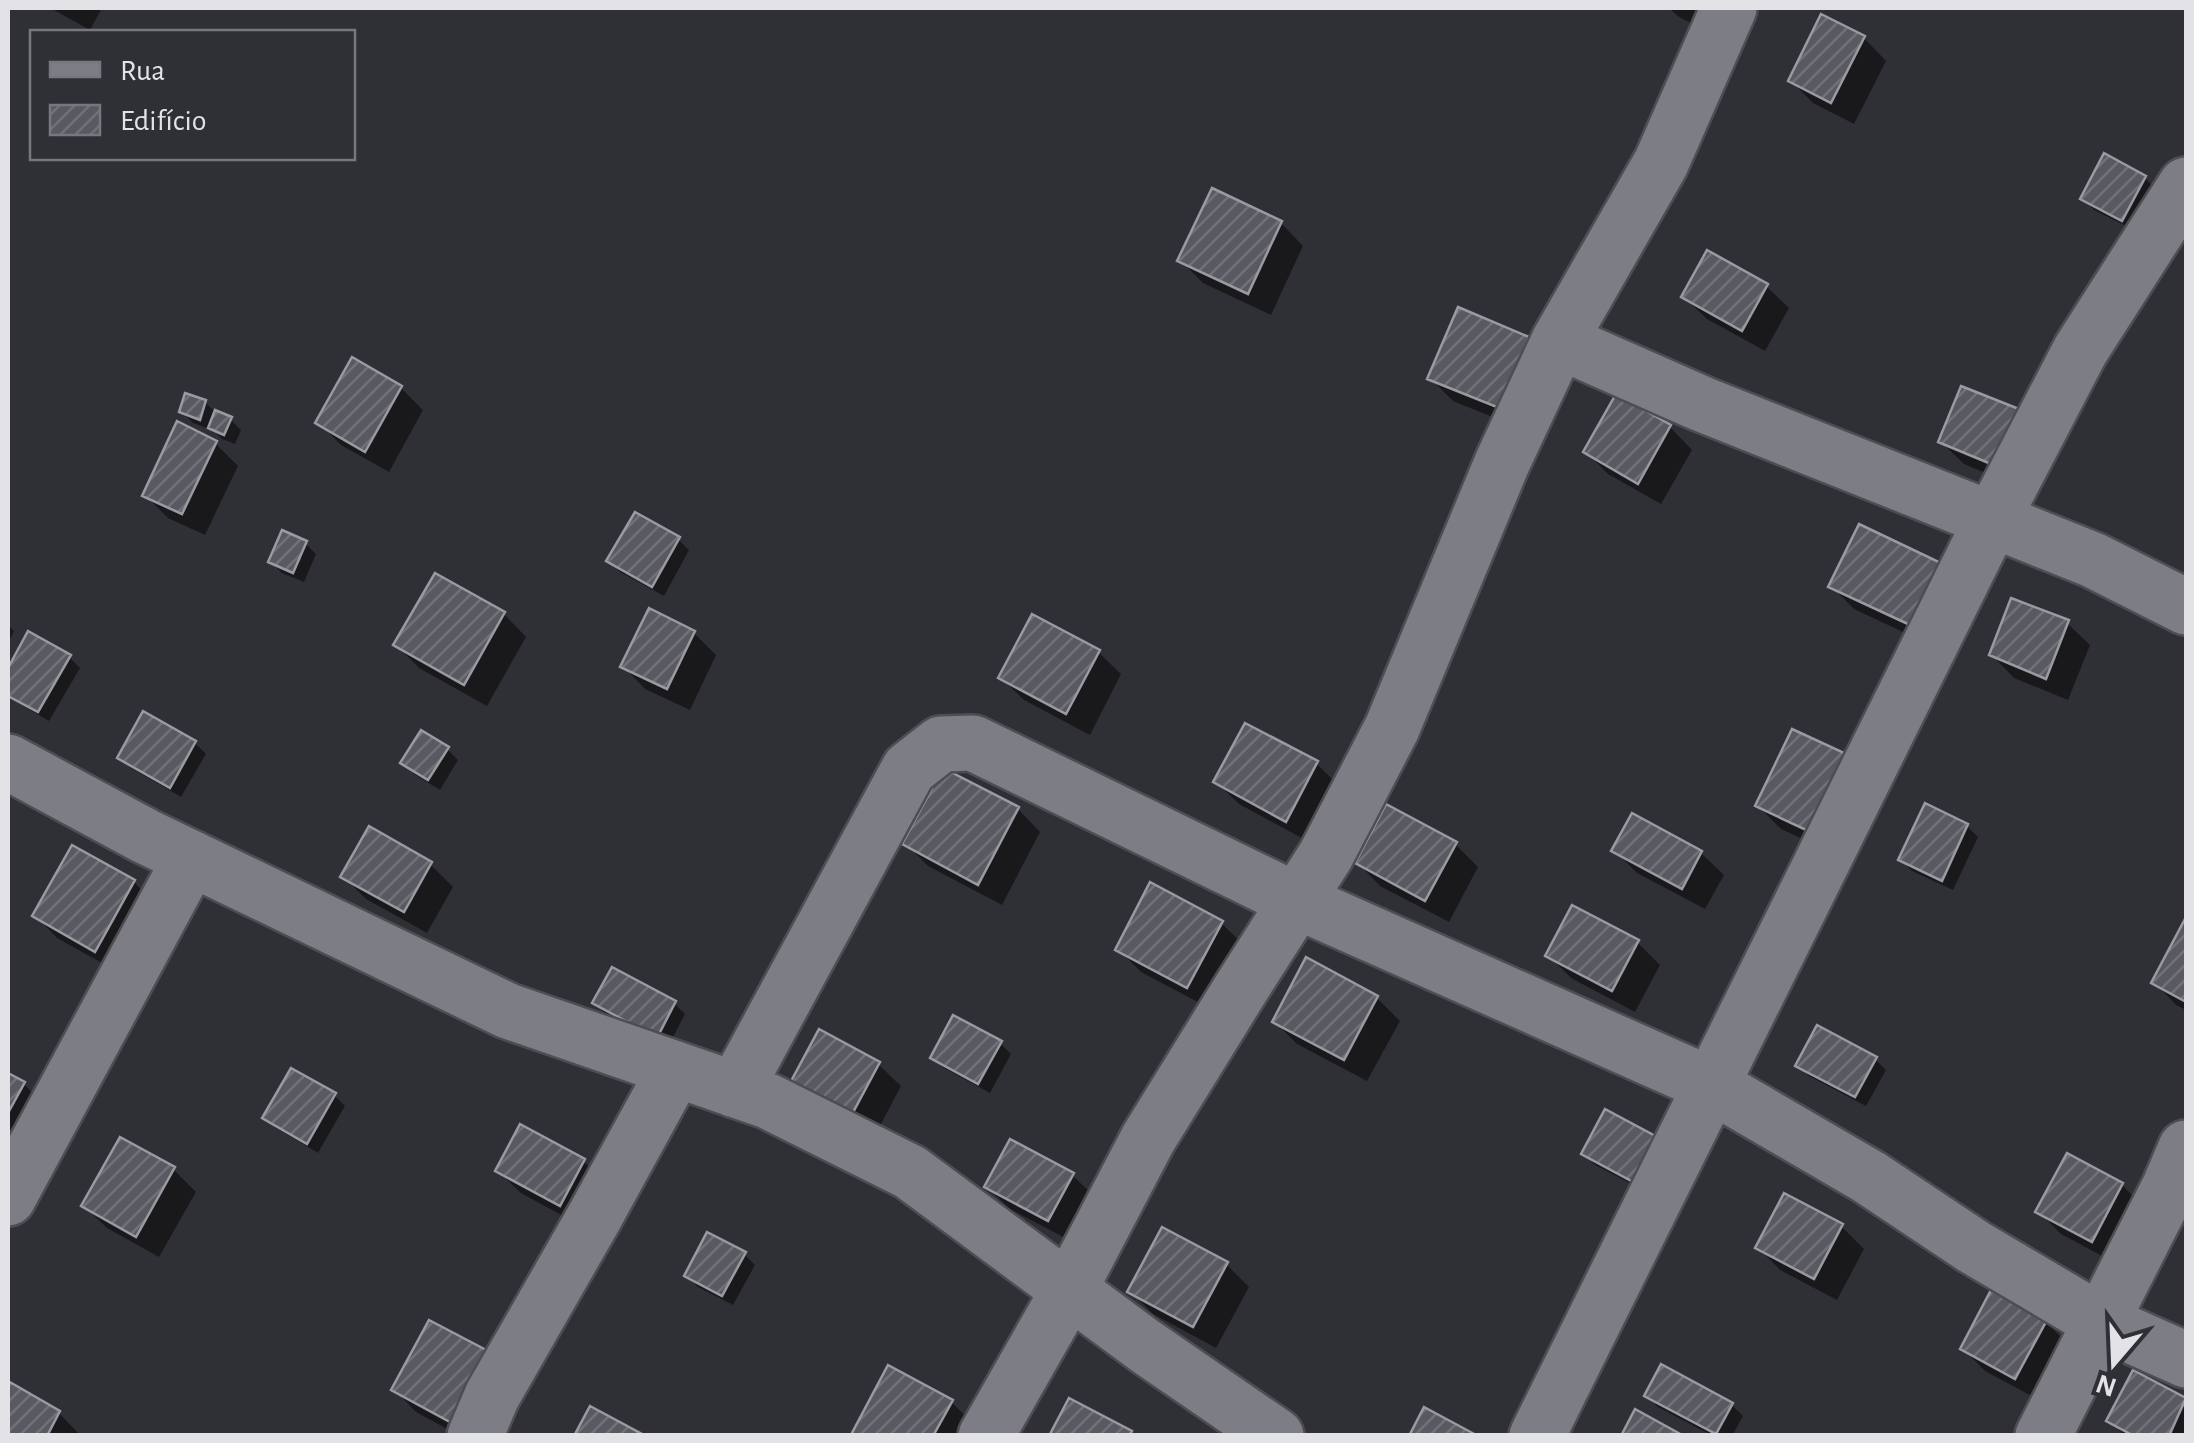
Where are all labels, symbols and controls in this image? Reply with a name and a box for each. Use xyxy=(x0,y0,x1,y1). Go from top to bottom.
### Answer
legend xyxy=(30,30,355,160)
text: Rua xyxy=(120,56,165,86)
text: Edifício xyxy=(120,106,206,136)
north arrow xyxy=(2064,1313,2164,1413)
text: N xyxy=(2093,1368,2120,1401)

